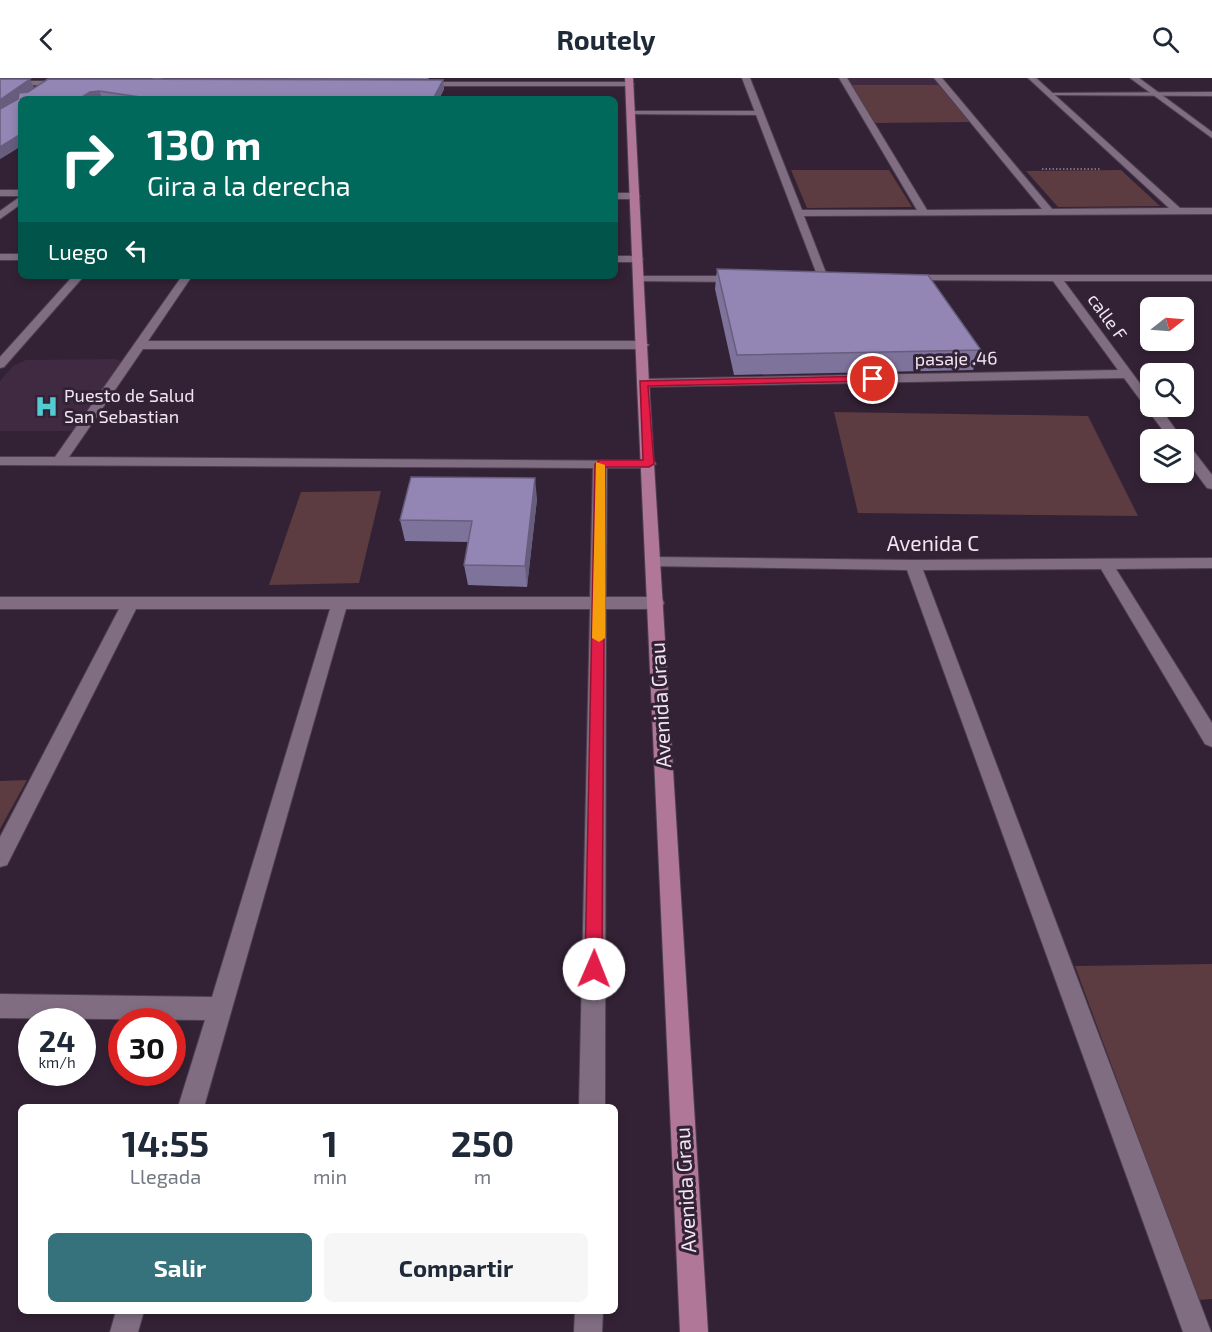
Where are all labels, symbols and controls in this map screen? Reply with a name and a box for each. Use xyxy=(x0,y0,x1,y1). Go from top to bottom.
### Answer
icon: back xyxy=(30,23,63,56)
text: Routely xyxy=(556,23,656,55)
icon: search xyxy=(1149,23,1182,56)
text: 130 m xyxy=(147,118,262,168)
icon: right xyxy=(48,120,126,198)
text: Gira a la derecha xyxy=(147,169,351,201)
icon: left xyxy=(120,234,153,267)
text: Luego xyxy=(48,238,108,264)
street label: calle F xyxy=(1083,289,1132,344)
north arrow xyxy=(1140,297,1194,351)
map controls xyxy=(1140,297,1194,483)
street label: pasaje .46 xyxy=(914,346,998,370)
pin xyxy=(847,353,898,404)
icon: arrive xyxy=(856,362,889,395)
button: search xyxy=(1140,363,1194,417)
place label: Puesto de Salud San Sebastian xyxy=(64,384,195,427)
hospital icon: Puesto de Salud San Sebastian xyxy=(33,393,59,419)
button: layers xyxy=(1140,429,1194,483)
street label: Avenida C xyxy=(887,530,979,555)
street label: Avenida Grau xyxy=(644,642,675,768)
position arrow xyxy=(562,937,626,1001)
speed limit sign: 30 xyxy=(108,1008,186,1086)
text: 24 xyxy=(39,1022,75,1058)
text: km/h xyxy=(38,1053,76,1071)
text: 14:55 xyxy=(122,1121,209,1164)
text: 1 xyxy=(322,1121,338,1164)
text: 250 xyxy=(451,1121,514,1164)
street label: Avenida Grau xyxy=(669,1127,700,1253)
text: Llegada xyxy=(130,1164,201,1188)
text: min xyxy=(313,1164,347,1188)
text: m xyxy=(474,1164,491,1188)
button: Salir xyxy=(48,1233,312,1302)
button: Compartir xyxy=(324,1233,588,1302)

